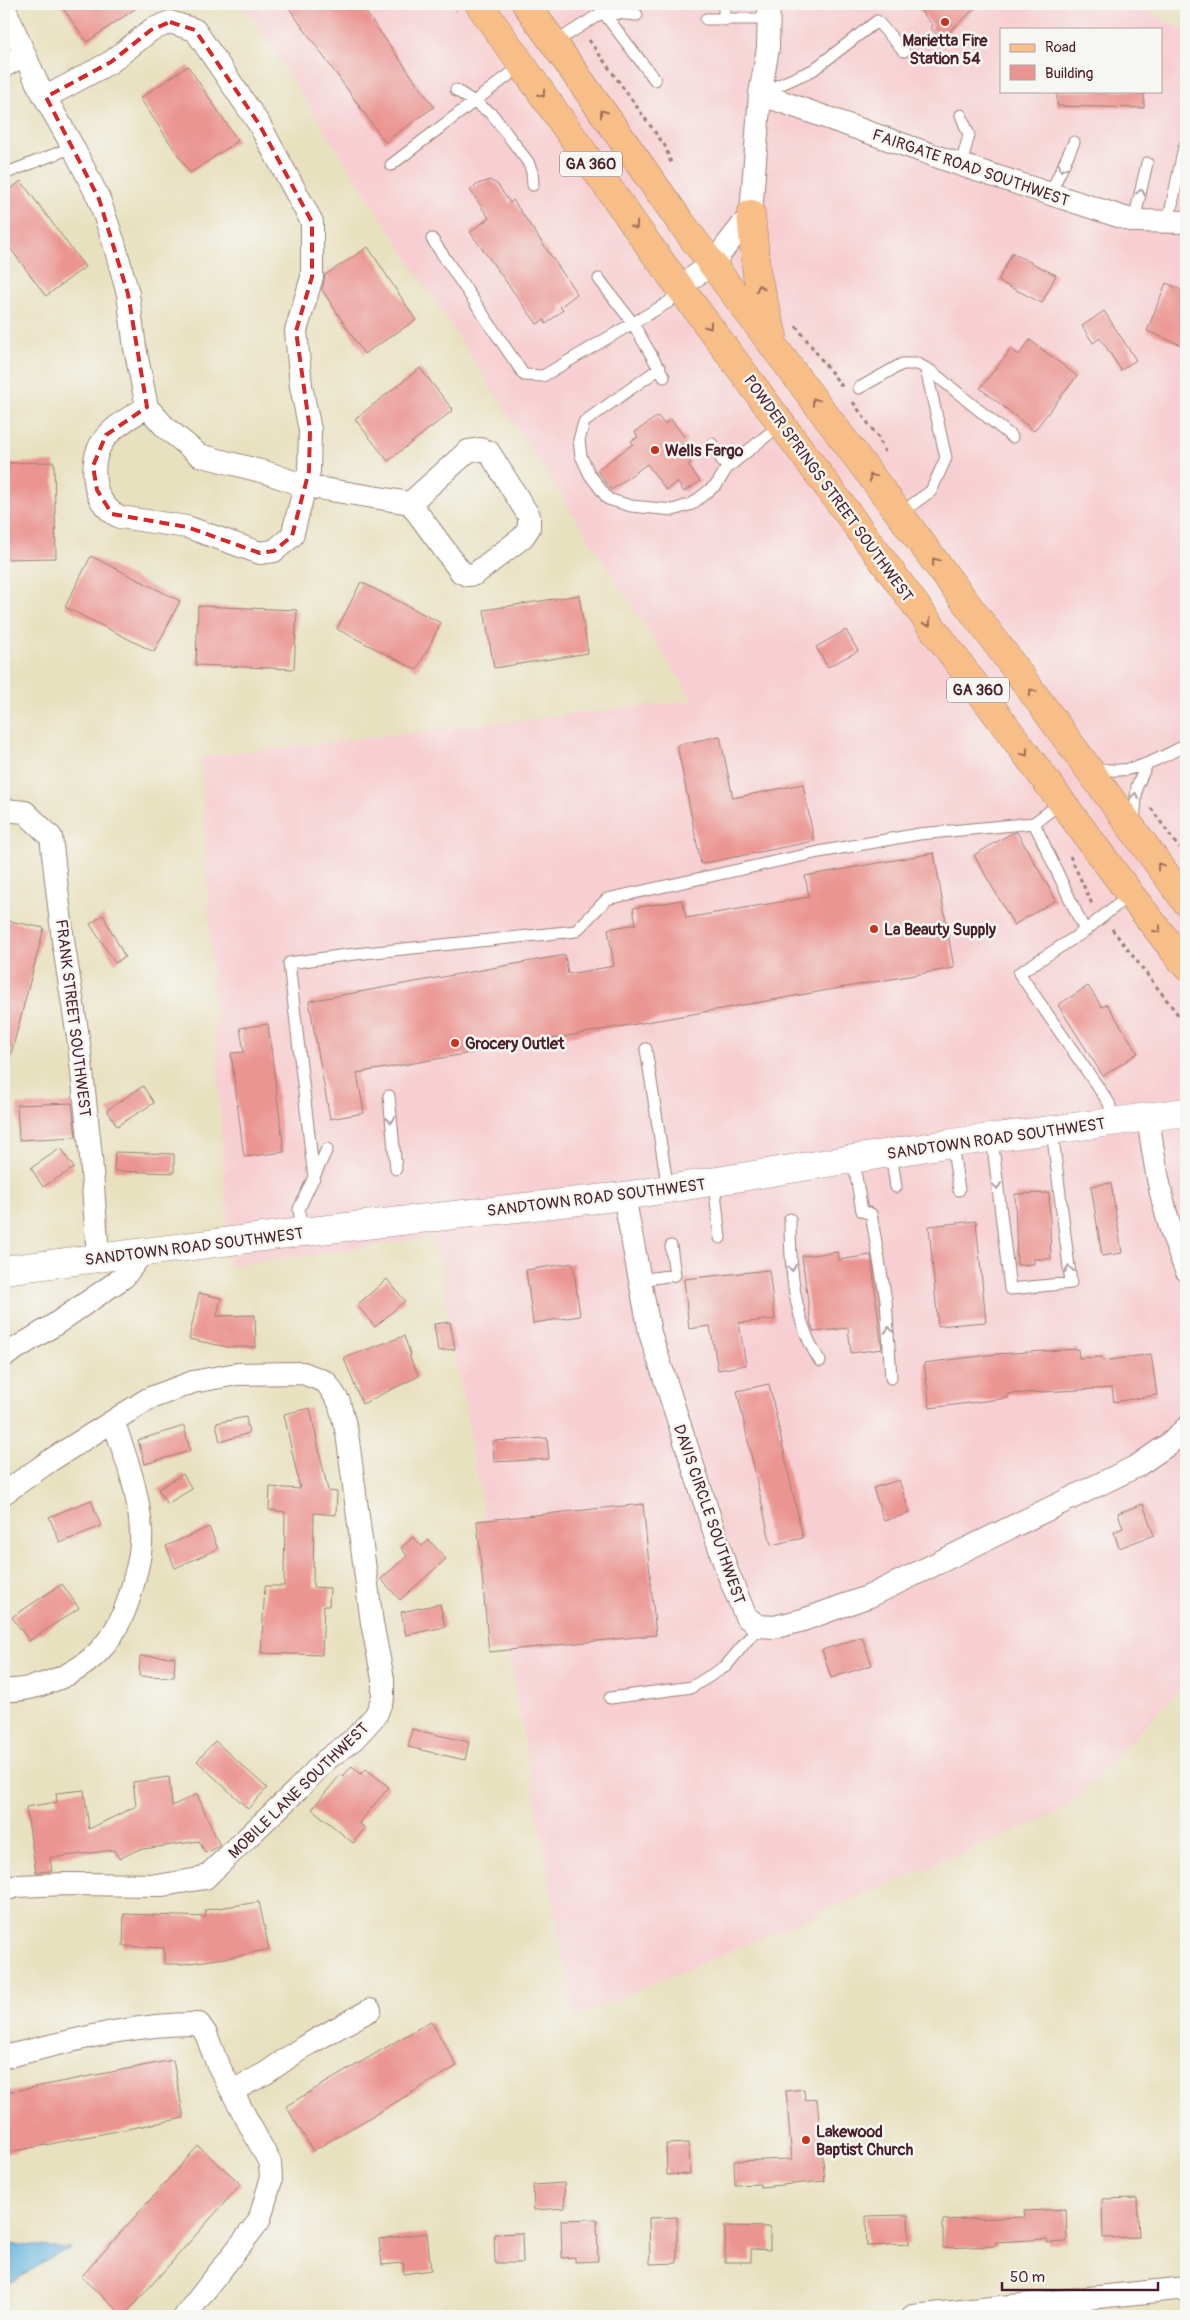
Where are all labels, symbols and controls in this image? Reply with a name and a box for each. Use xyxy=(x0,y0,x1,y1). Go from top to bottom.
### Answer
marker: Marietta Fire Station 54 xyxy=(939,16,951,28)
legend xyxy=(1000,28,1162,92)
place label: Marietta Fire Station 54 xyxy=(903,31,989,69)
text: Road xyxy=(1045,38,1076,57)
text: Building xyxy=(1045,64,1093,83)
one-way arrow xyxy=(536,88,545,97)
one-way arrow xyxy=(600,109,609,118)
street label: FAIRGATE ROAD SOUTHWEST xyxy=(870,125,1072,211)
road number: GA 360 xyxy=(560,152,622,176)
one-way arrow xyxy=(1058,163,1068,172)
one-way arrow xyxy=(1135,188,1145,197)
one-way arrow xyxy=(629,221,639,230)
one-way arrow xyxy=(755,284,765,292)
one-way arrow xyxy=(703,320,712,330)
street label: POWDER SPRINGS STREET SOUTHWEST xyxy=(739,371,917,606)
one-way arrow xyxy=(812,397,821,407)
place label: Wells Fargo xyxy=(665,441,744,461)
marker: Wells Fargo xyxy=(649,444,661,456)
one-way arrow xyxy=(869,474,877,483)
one-way arrow xyxy=(932,558,940,567)
one-way arrow xyxy=(923,617,931,626)
road number: GA 360 xyxy=(947,678,1009,702)
one-way arrow xyxy=(1030,689,1038,698)
one-way arrow xyxy=(1020,747,1028,756)
one-way arrow xyxy=(1129,792,1140,800)
one-way arrow xyxy=(1157,862,1166,872)
street label: FRANK STREET SOUTHWEST xyxy=(51,918,95,1118)
place label: La Beauty Supply xyxy=(884,920,996,940)
marker: La Beauty Supply xyxy=(868,923,880,935)
one-way arrow xyxy=(1153,924,1161,933)
place label: Grocery Outlet xyxy=(465,1034,565,1054)
marker: Grocery Outlet xyxy=(449,1037,461,1049)
street label: SANDTOWN ROAD SOUTHWEST xyxy=(886,1114,1107,1164)
one-way arrow xyxy=(385,1116,396,1124)
street label: SANDTOWN ROAD SOUTHWEST xyxy=(486,1175,707,1221)
one-way arrow xyxy=(991,1182,1002,1190)
street label: SANDTOWN ROAD SOUTHWEST xyxy=(84,1224,305,1270)
one-way arrow xyxy=(786,1263,796,1272)
one-way arrow xyxy=(1064,1265,1075,1273)
one-way arrow xyxy=(883,1325,894,1333)
street label: DAVIS CIRCLE SOUTHWEST xyxy=(669,1422,749,1607)
street label: MOBILE LANE SOUTHWEST xyxy=(224,1718,373,1863)
place label: Lakewood Baptist Church xyxy=(816,2122,914,2160)
marker: Lakewood Baptist Church xyxy=(800,2134,812,2146)
scale bar xyxy=(1002,2260,1159,2292)
text: 50 m xyxy=(1010,2268,1045,2287)

